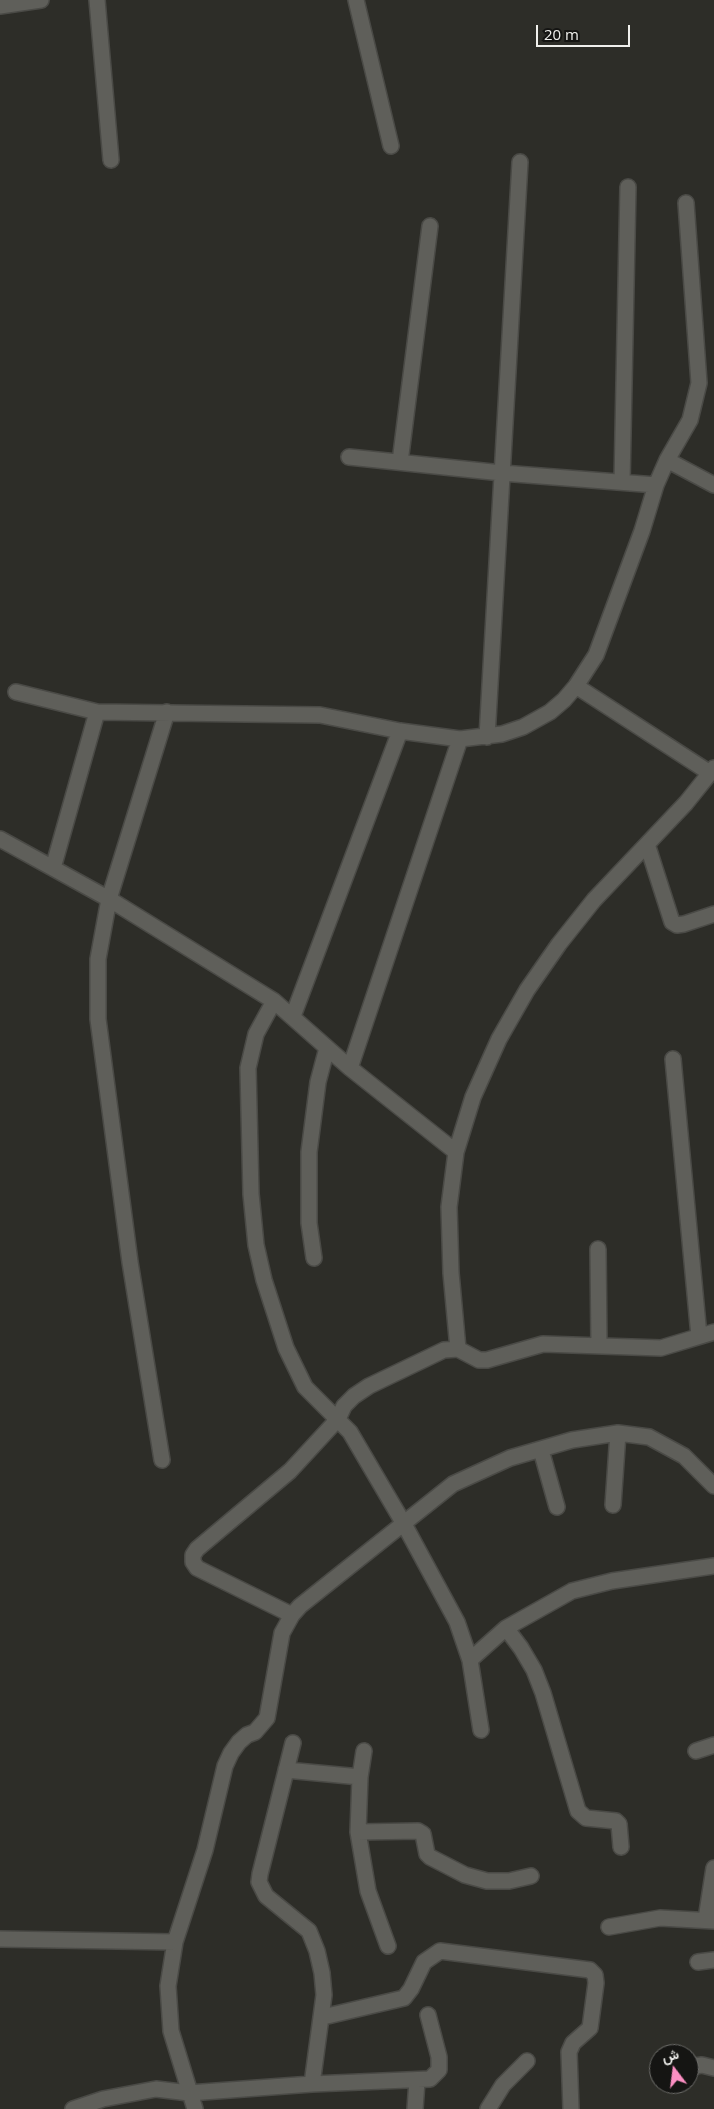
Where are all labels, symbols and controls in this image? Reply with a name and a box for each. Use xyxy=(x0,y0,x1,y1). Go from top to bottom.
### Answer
scale bar xyxy=(539,15,633,47)
text: 20 m xyxy=(544,24,579,44)
north arrow xyxy=(649,2044,699,2094)
text: ش xyxy=(660,2044,681,2066)

